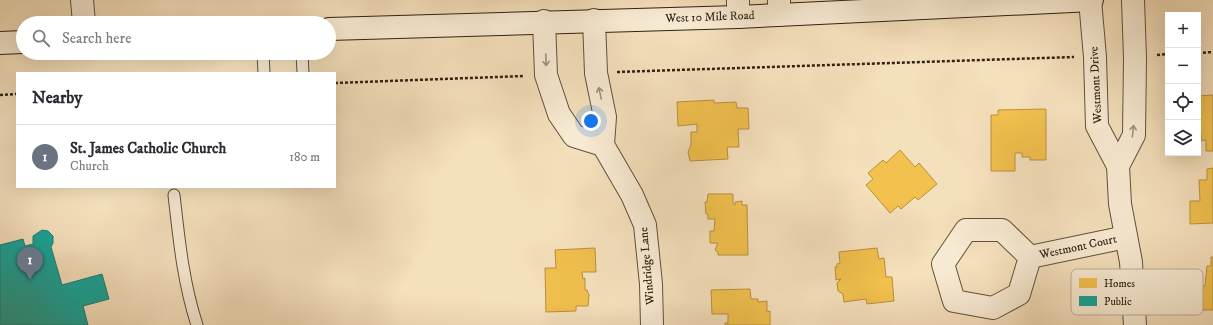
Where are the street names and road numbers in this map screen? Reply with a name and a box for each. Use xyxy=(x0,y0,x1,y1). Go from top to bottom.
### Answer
street label: West 10 Mile Road xyxy=(664,8,755,26)
street label: Westmont Drive xyxy=(1086,46,1106,125)
street label: Windridge Lane xyxy=(636,226,658,307)
street label: Westmont Court xyxy=(1037,231,1118,263)

